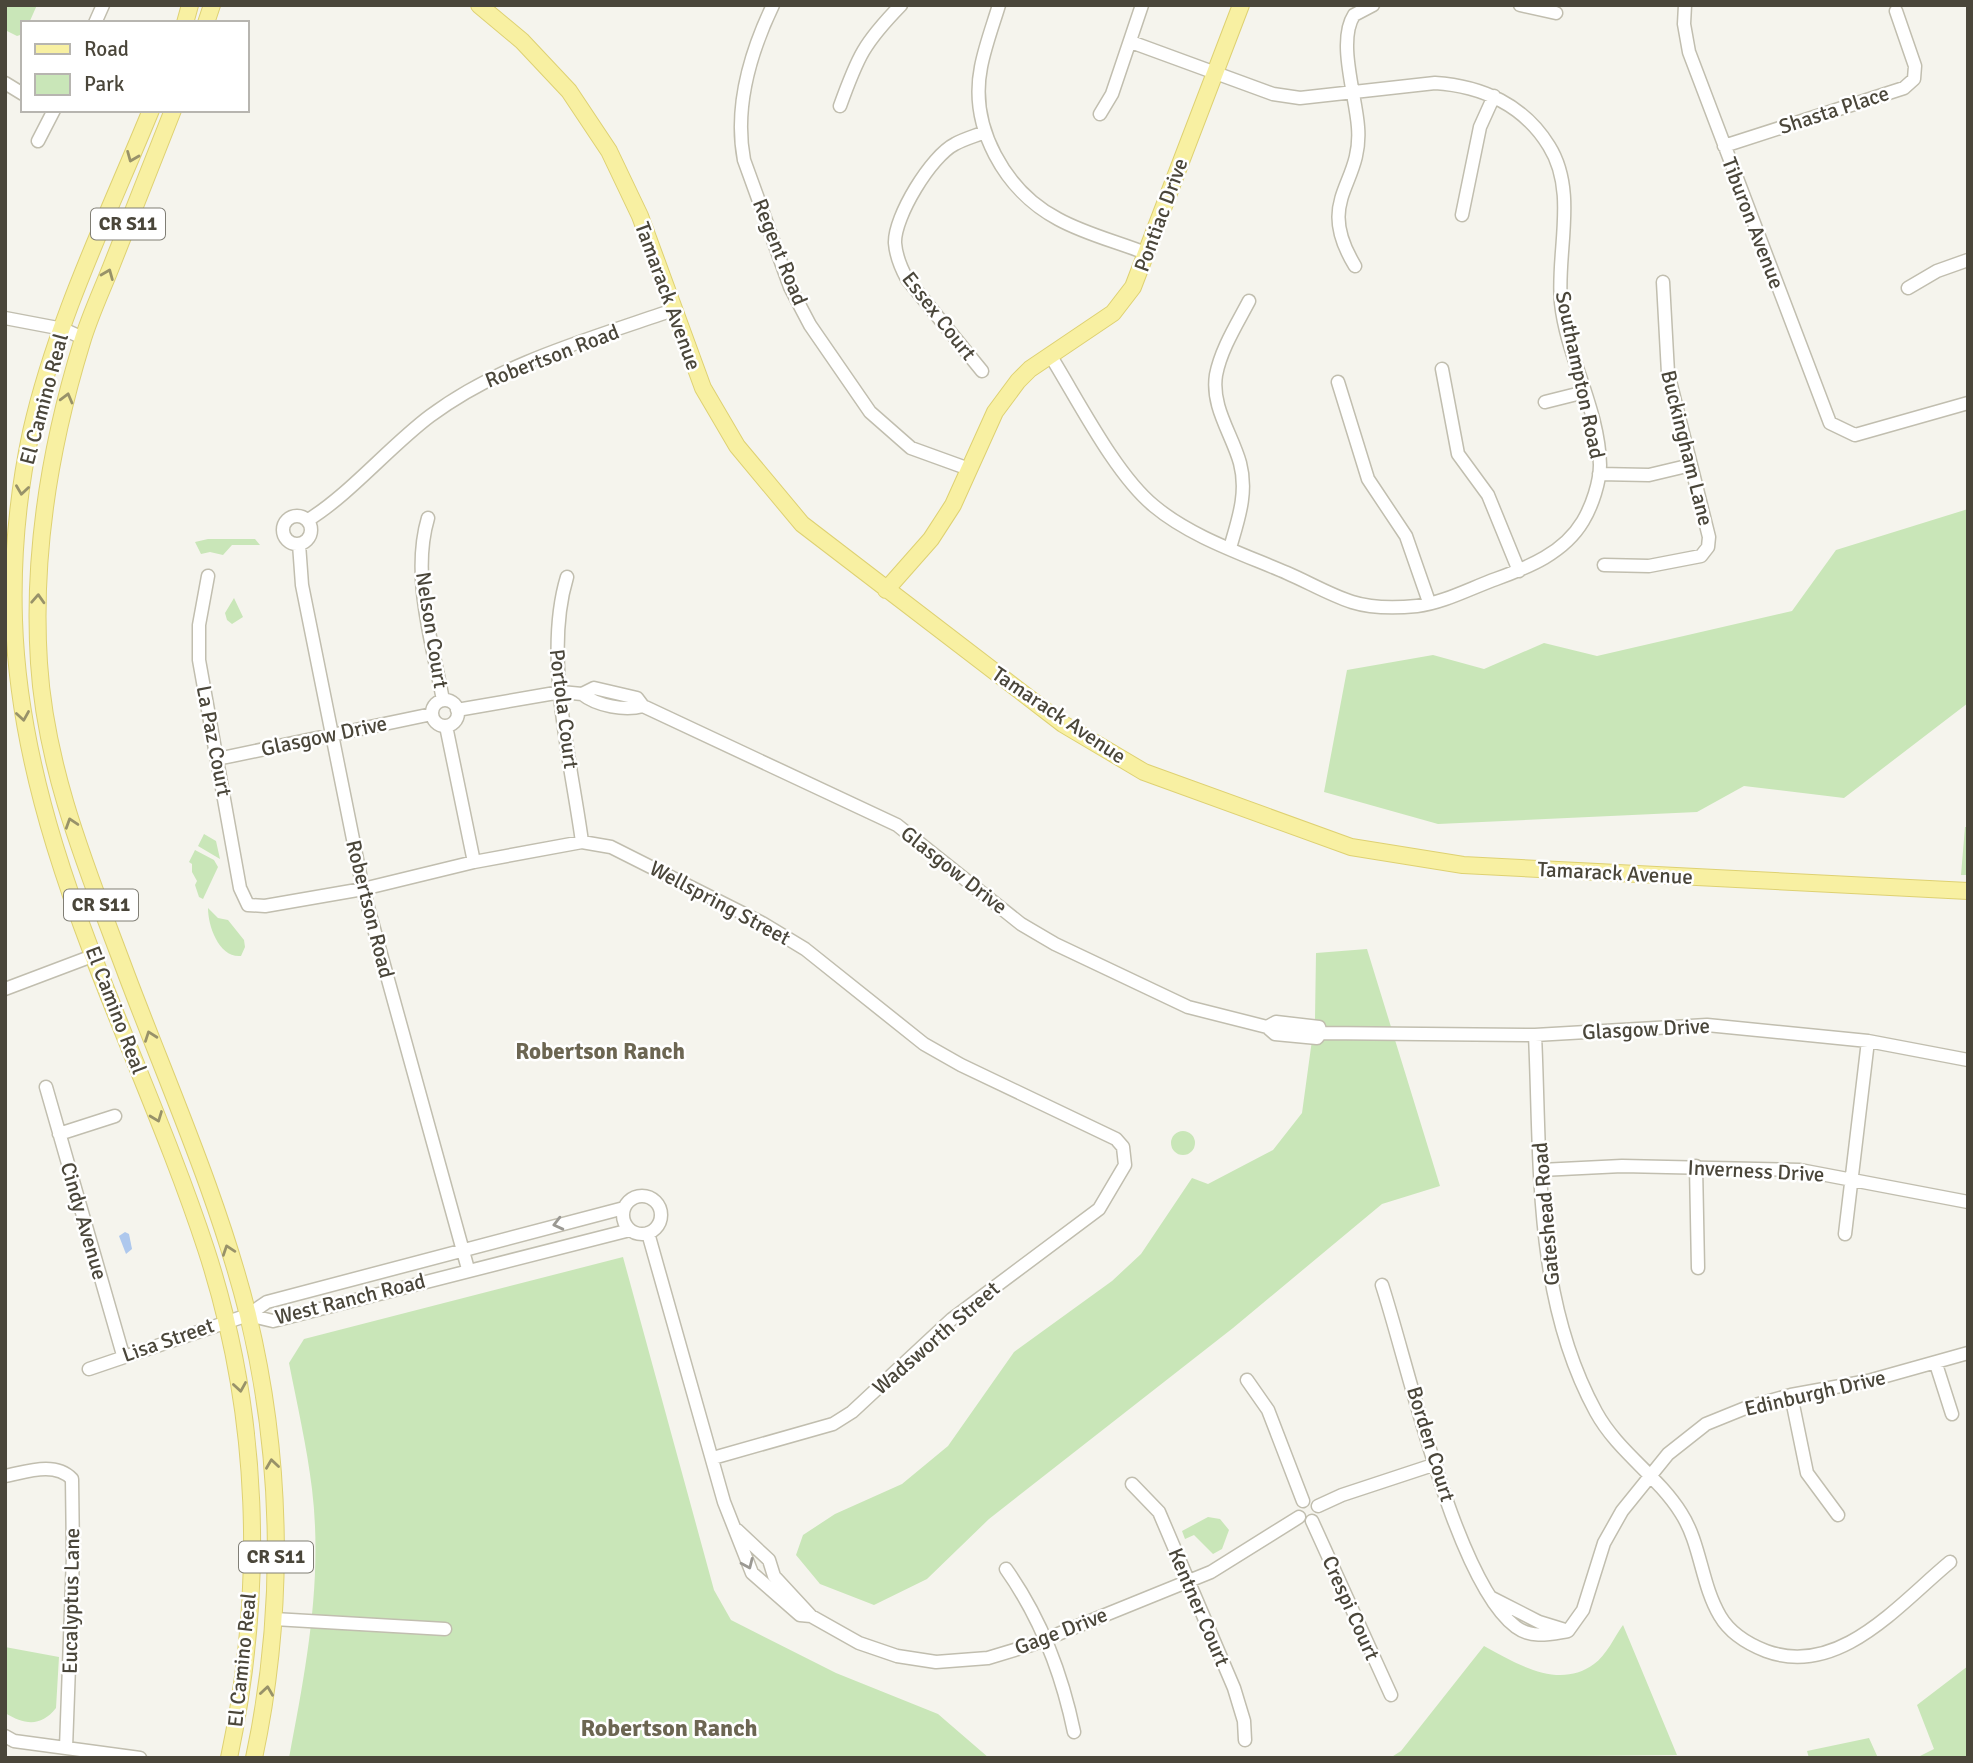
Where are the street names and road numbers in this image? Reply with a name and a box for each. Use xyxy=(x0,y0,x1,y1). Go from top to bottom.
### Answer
street label: Shasta Place xyxy=(1776,80,1892,140)
street label: Tiburon Avenue xyxy=(1716,154,1790,292)
street label: Pontiac Drive xyxy=(1128,155,1194,275)
street label: Regent Road xyxy=(747,195,813,309)
road number: CR S11 xyxy=(91,208,165,240)
street label: Tamarack Avenue xyxy=(629,218,707,374)
street label: Essex Court xyxy=(896,266,982,366)
street label: Southampton Road xyxy=(1550,289,1610,461)
street label: Robertson Road xyxy=(481,319,623,393)
street label: El Camino Real xyxy=(14,330,74,468)
street label: Buckingham Lane xyxy=(1655,367,1719,529)
street label: Nelson Court xyxy=(410,570,454,690)
street label: Portola Court xyxy=(544,648,584,770)
street label: Tamarack Avenue xyxy=(987,661,1131,769)
street label: La Paz Court xyxy=(190,683,238,799)
street label: Glasgow Drive xyxy=(259,710,389,762)
street label: Glasgow Drive xyxy=(896,820,1012,920)
street label: Robertson Road xyxy=(340,837,400,981)
street label: Wellspring Street xyxy=(645,855,795,951)
street label: Tamarack Avenue xyxy=(1537,856,1693,890)
road number: CR S11 xyxy=(64,890,138,920)
street label: El Camino Real xyxy=(80,942,152,1078)
street label: Glasgow Drive xyxy=(1581,1013,1711,1045)
street label: Gateshead Road xyxy=(1527,1141,1565,1287)
street label: Inverness Drive xyxy=(1687,1154,1825,1188)
street label: Cindy Avenue xyxy=(55,1159,113,1283)
street label: West Ranch Road xyxy=(272,1268,428,1330)
street label: Wadsworth Street xyxy=(867,1276,1005,1400)
street label: Lisa Street xyxy=(119,1312,217,1368)
street label: Edinburgh Drive xyxy=(1742,1364,1888,1422)
street label: Borden Court xyxy=(1401,1383,1461,1505)
street label: Eucalyptus Lane xyxy=(57,1528,85,1674)
road number: CR S11 xyxy=(239,1541,313,1572)
street label: Kentner Court xyxy=(1162,1544,1236,1670)
street label: Crespi Court xyxy=(1316,1552,1386,1664)
street label: El Camino Real xyxy=(222,1592,262,1728)
street label: Gage Drive xyxy=(1011,1601,1111,1661)

